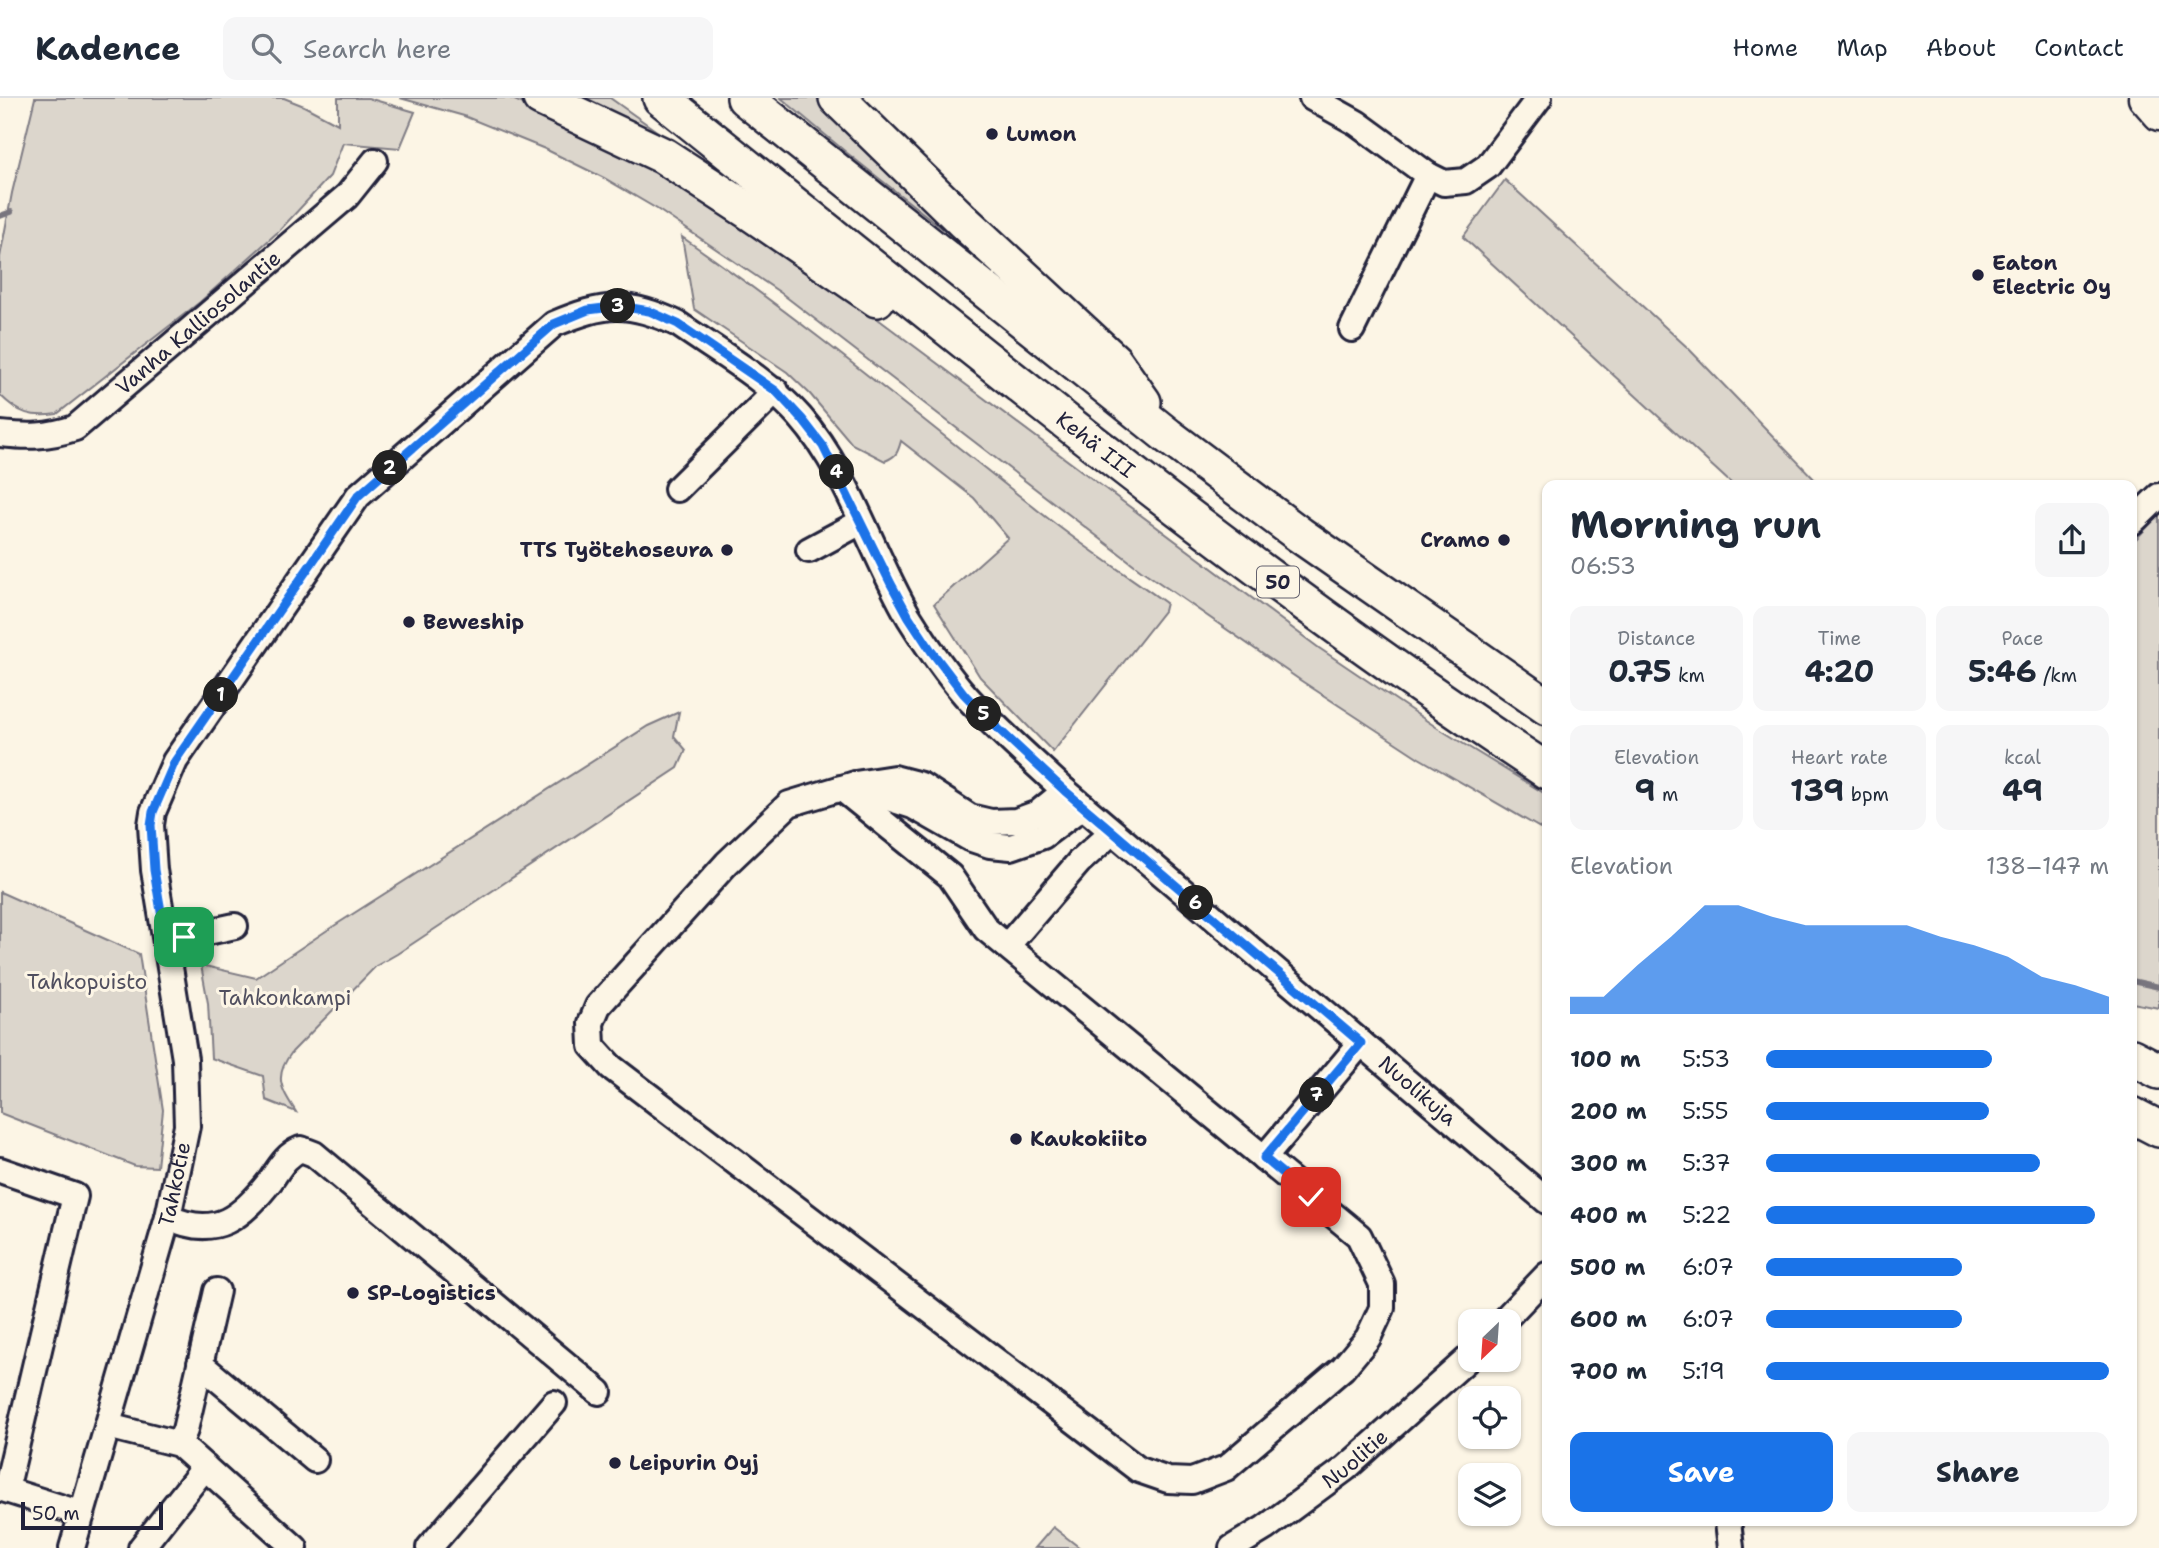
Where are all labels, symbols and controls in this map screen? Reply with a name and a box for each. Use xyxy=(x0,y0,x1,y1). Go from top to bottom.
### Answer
search box xyxy=(223,17,713,80)
text: Kadence xyxy=(35,26,181,71)
icon: search xyxy=(247,29,285,67)
text: Search here xyxy=(303,31,451,66)
text: Home xyxy=(1732,32,1798,64)
text: Map xyxy=(1836,32,1888,64)
text: About xyxy=(1926,32,1996,64)
text: Contact xyxy=(2034,32,2124,64)
place label: Lumon xyxy=(1006,120,1077,148)
marker: Lumon xyxy=(984,126,1000,142)
street label: Vanha Kalliosolantie xyxy=(110,244,287,401)
place label: Eaton Electric Oy xyxy=(1992,249,2111,301)
marker: Eaton Electric Oy xyxy=(1970,267,1986,283)
pin: 3 xyxy=(600,288,636,324)
text: 3 xyxy=(611,293,624,318)
street label: Kehä III xyxy=(1050,405,1141,484)
pin: 2 xyxy=(372,450,408,486)
pin: 4 xyxy=(820,454,854,490)
text: 2 xyxy=(383,455,396,480)
text: 4 xyxy=(830,459,843,484)
text: Morning run xyxy=(1570,499,1821,550)
button: share xyxy=(2035,503,2109,577)
place label: Cramo xyxy=(1420,526,1490,554)
marker: Cramo xyxy=(1496,532,1512,548)
place label: TTS Työtehoseura xyxy=(520,536,714,564)
marker: TTS Työtehoseura xyxy=(719,542,735,558)
text: 06:53 xyxy=(1570,551,1636,581)
road number: 50 xyxy=(1257,566,1299,597)
place label: Beweship xyxy=(423,608,524,636)
marker: Beweship xyxy=(401,614,417,630)
text: Distance xyxy=(1618,626,1695,651)
text: Time xyxy=(1818,626,1861,651)
text: Pace xyxy=(2002,626,2043,651)
text: 0.75 xyxy=(1608,651,1672,692)
text: 4:20 xyxy=(1804,651,1875,692)
text: 5:46 xyxy=(1968,651,2037,692)
text: km xyxy=(1672,663,1705,688)
text: /km xyxy=(2037,663,2077,688)
pin: 1 xyxy=(204,678,238,712)
text: 1 xyxy=(216,682,225,707)
pin: 5 xyxy=(967,696,1002,732)
text: 5 xyxy=(978,701,989,726)
text: Elevation xyxy=(1614,745,1699,770)
text: Heart rate xyxy=(1791,745,1888,770)
text: kcal xyxy=(2004,745,2041,770)
text: 9 xyxy=(1635,770,1656,811)
text: 139 xyxy=(1790,770,1844,811)
text: 49 xyxy=(2002,770,2043,811)
text: m xyxy=(1656,782,1678,807)
text: bpm xyxy=(1844,782,1889,807)
text: Elevation xyxy=(1570,851,1673,881)
text: 138–147 m xyxy=(1986,851,2109,881)
pin: 6 xyxy=(1178,886,1214,920)
text: 6 xyxy=(1189,890,1202,915)
pin xyxy=(154,907,214,967)
icon: arrive xyxy=(165,918,203,956)
park label: Tahkopuisto xyxy=(27,968,147,996)
park label: Tahkonkampi xyxy=(218,984,352,1012)
text: 100 m xyxy=(1570,1044,1641,1074)
text: 5:53 xyxy=(1682,1044,1730,1074)
street label: Nuolikuja xyxy=(1372,1050,1463,1132)
pin: 7 xyxy=(1300,1077,1334,1112)
text: 7 xyxy=(1310,1082,1323,1107)
text: 200 m xyxy=(1570,1096,1647,1126)
text: 5:55 xyxy=(1682,1096,1728,1126)
place label: Kaukokiito xyxy=(1030,1125,1147,1153)
marker: Kaukokiito xyxy=(1008,1131,1024,1147)
street label: Tahkotie xyxy=(152,1139,197,1230)
text: 300 m xyxy=(1570,1148,1647,1178)
text: 5:37 xyxy=(1682,1148,1731,1178)
pin xyxy=(1281,1167,1341,1227)
icon: check xyxy=(1292,1178,1330,1216)
text: 400 m xyxy=(1570,1200,1647,1230)
text: 5:22 xyxy=(1682,1200,1731,1230)
text: 500 m xyxy=(1570,1252,1645,1282)
text: 6:07 xyxy=(1682,1252,1734,1282)
place label: SP-Logistics xyxy=(367,1279,496,1307)
marker: SP-Logistics xyxy=(345,1285,361,1301)
text: 600 m xyxy=(1570,1304,1647,1334)
text: 6:07 xyxy=(1682,1304,1734,1334)
north arrow xyxy=(1458,1309,1521,1372)
map controls xyxy=(1458,1309,1521,1526)
text: 700 m xyxy=(1570,1356,1647,1386)
text: 5:19 xyxy=(1682,1356,1725,1386)
button: locate xyxy=(1458,1386,1521,1449)
street label: Nuolitie xyxy=(1316,1423,1394,1495)
button: Save xyxy=(1570,1432,1833,1512)
button: Share xyxy=(1847,1432,2109,1512)
place label: Leipurin Oyj xyxy=(629,1449,759,1477)
marker: Leipurin Oyj xyxy=(607,1455,623,1471)
button: layers xyxy=(1458,1463,1521,1526)
scale bar xyxy=(21,1499,163,1531)
text: 50 m xyxy=(32,1501,80,1526)

